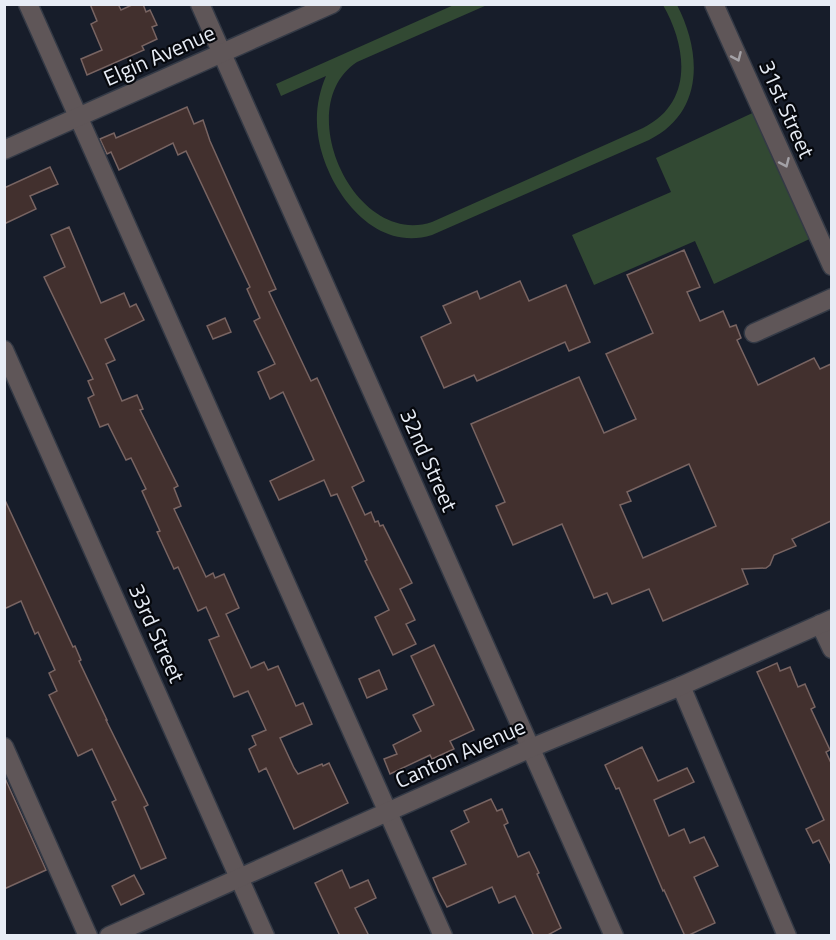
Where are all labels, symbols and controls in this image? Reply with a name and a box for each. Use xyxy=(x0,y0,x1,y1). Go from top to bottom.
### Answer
street label: Elgin Avenue xyxy=(98,15,220,95)
one-way arrow xyxy=(730,50,742,61)
street label: 31st Street xyxy=(750,55,824,164)
one-way arrow xyxy=(777,156,789,167)
street label: 32nd Street xyxy=(391,403,467,517)
street label: 33rd Street xyxy=(120,578,194,688)
street label: Canton Avenue xyxy=(389,709,531,797)

